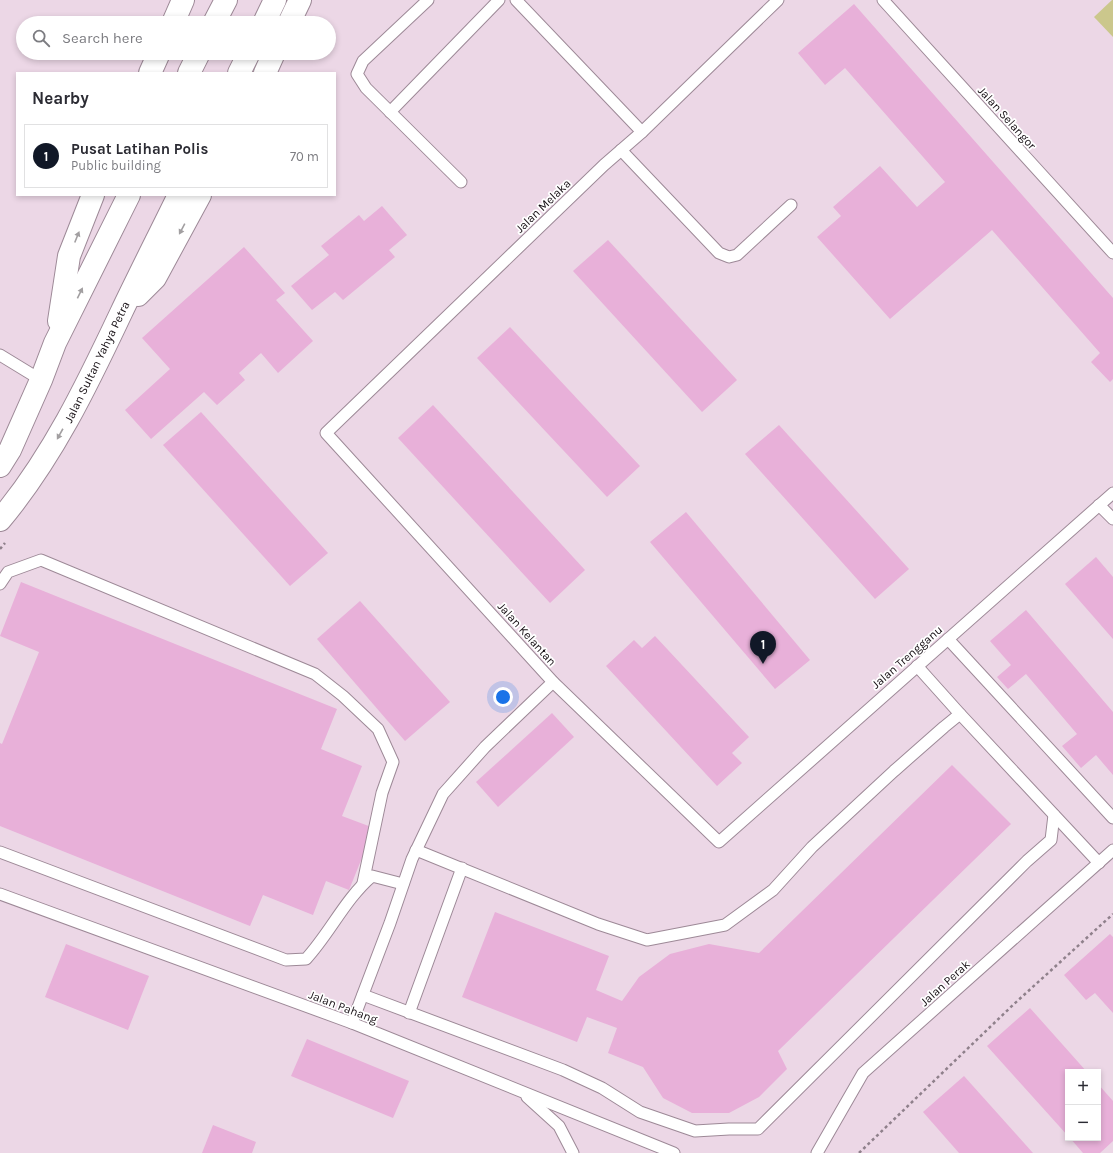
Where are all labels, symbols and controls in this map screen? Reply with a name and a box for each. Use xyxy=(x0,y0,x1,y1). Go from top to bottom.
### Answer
search box xyxy=(16,16,336,60)
icon: search xyxy=(30,27,52,49)
text: Search here xyxy=(62,29,143,47)
street label: Jalan Selangor xyxy=(975,84,1039,153)
text: Nearby xyxy=(32,88,89,108)
text: Pusat Latihan Polis xyxy=(71,140,208,158)
text: 1 xyxy=(44,149,48,164)
text: 70 m xyxy=(290,149,319,164)
text: Public building xyxy=(71,158,161,173)
street label: Jalan Melaka xyxy=(513,176,573,236)
one-way arrow xyxy=(178,223,185,235)
one-way arrow xyxy=(74,231,80,243)
one-way arrow xyxy=(77,288,83,299)
street label: Jalan Sultan Yahya Petra xyxy=(61,299,133,425)
one-way arrow xyxy=(57,428,64,440)
street label: Jalan Kelantan xyxy=(495,599,559,669)
street label: Jalan Trengganu xyxy=(869,623,945,691)
pin: 1 xyxy=(750,631,776,664)
your location xyxy=(493,687,513,707)
street label: Jalan Perak xyxy=(917,957,973,1009)
street label: Jalan Pahang xyxy=(307,987,380,1027)
map controls xyxy=(1065,1069,1101,1141)
button: + xyxy=(1065,1069,1101,1105)
button: − xyxy=(1065,1105,1101,1141)

